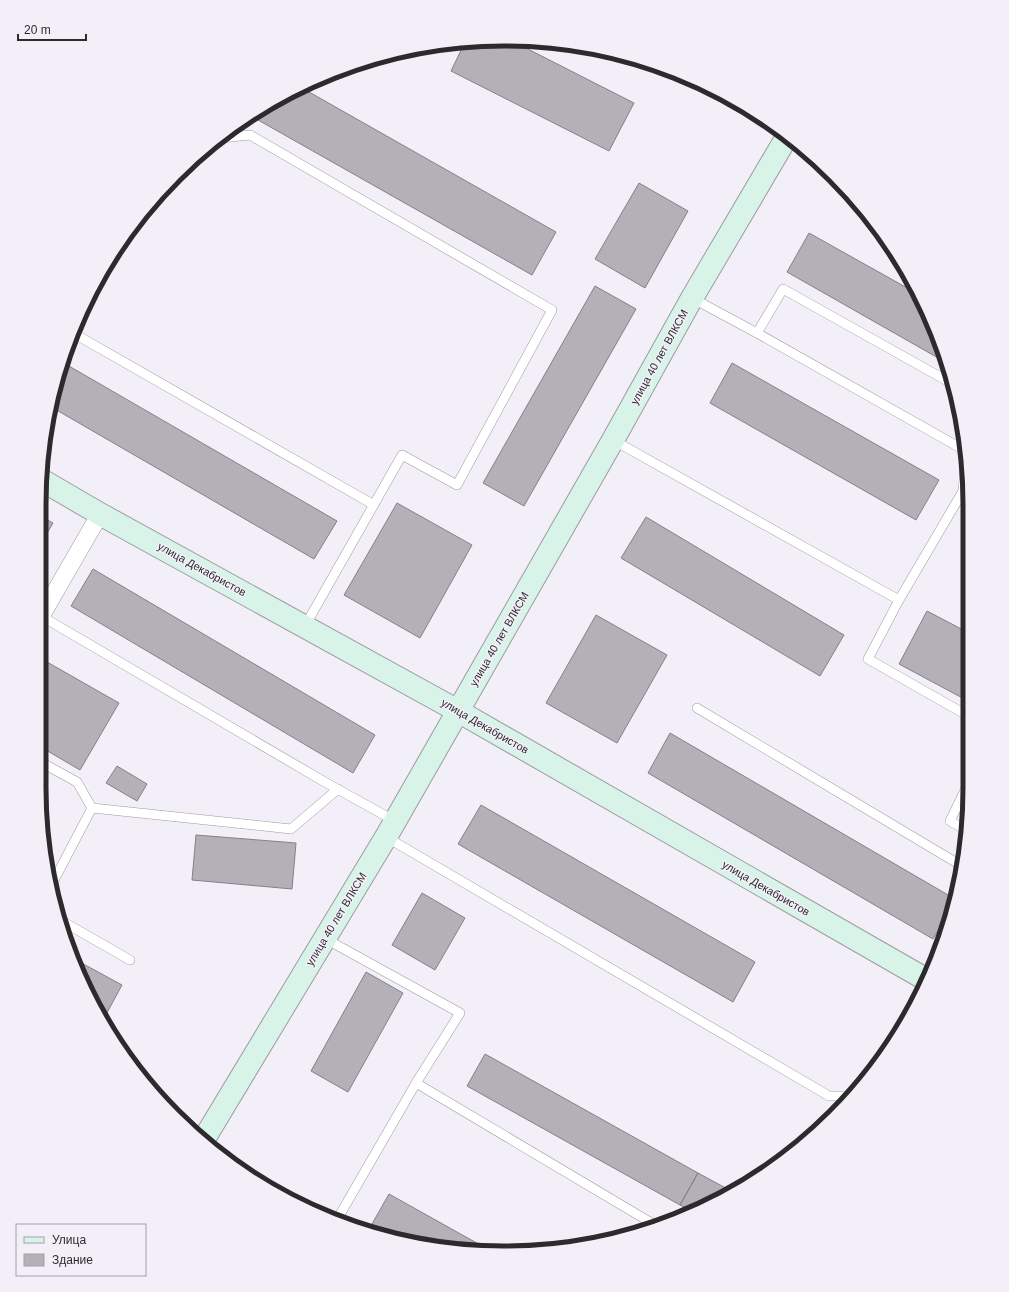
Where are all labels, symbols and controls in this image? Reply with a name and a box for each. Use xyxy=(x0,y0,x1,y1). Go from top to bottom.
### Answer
scale bar xyxy=(18,16,86,42)
text: 20 m xyxy=(24,23,51,37)
street label: улица 40 лет ВЛКСМ xyxy=(628,307,690,407)
street label: улица Декабристов xyxy=(156,540,248,598)
street label: улица 40 лет ВЛКСМ xyxy=(467,590,531,688)
street label: улица Декабристов xyxy=(439,696,531,756)
street label: улица Декабристов xyxy=(720,858,812,918)
street label: улица 40 лет ВЛКСМ xyxy=(303,870,369,968)
legend xyxy=(16,1224,146,1276)
text: Улица xyxy=(52,1233,86,1247)
text: Здание xyxy=(52,1253,93,1267)

